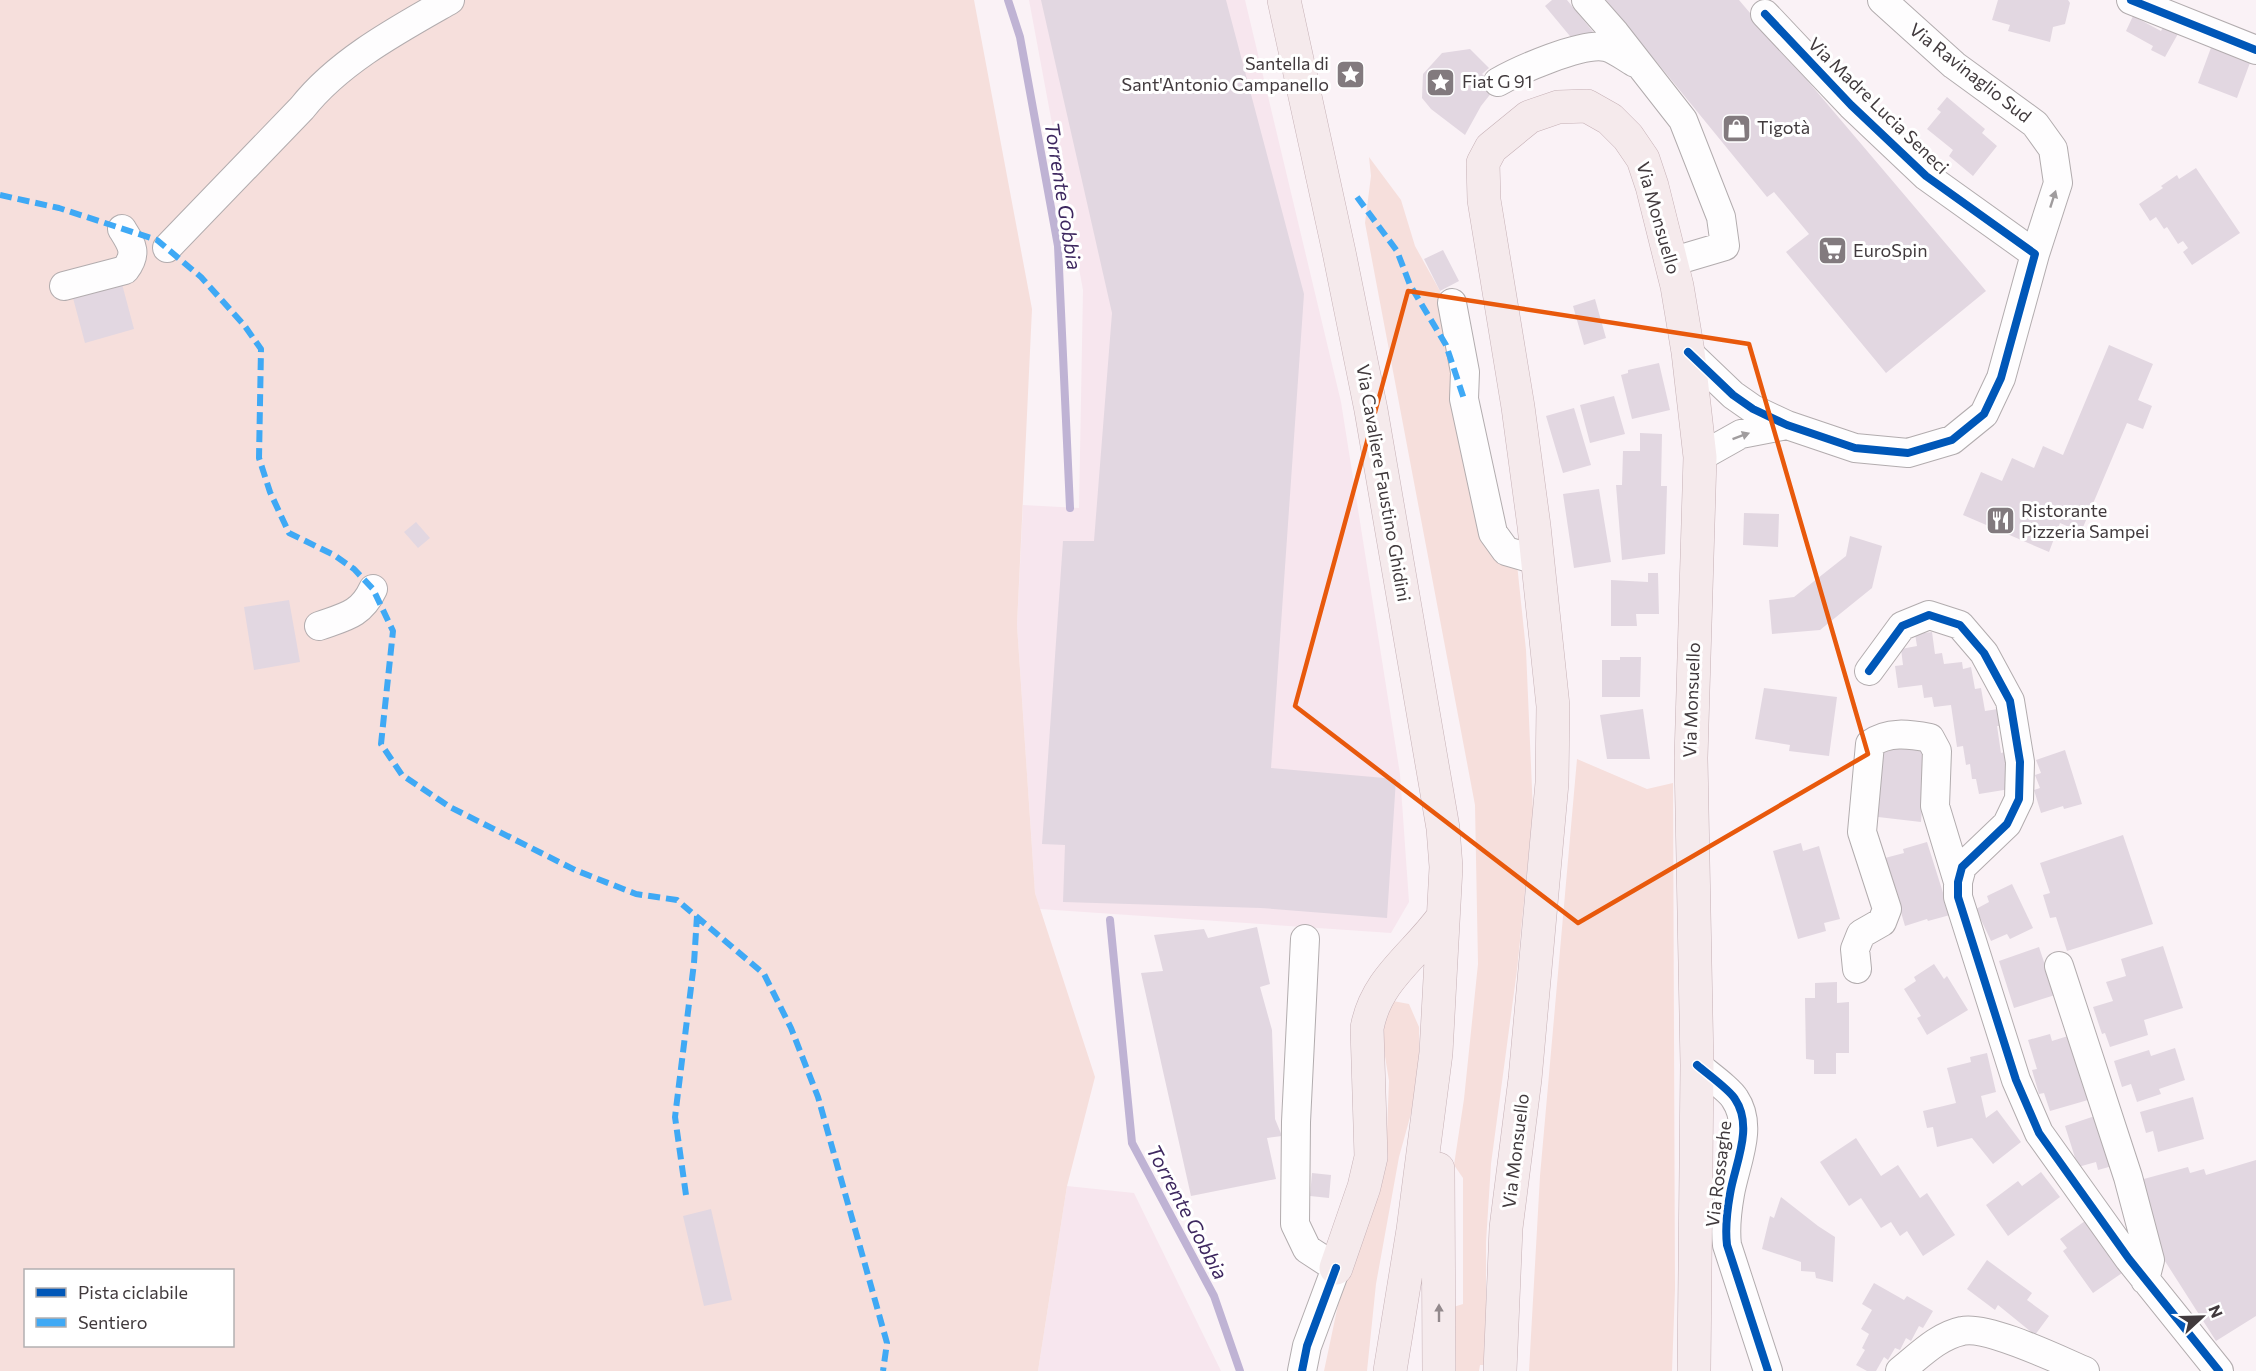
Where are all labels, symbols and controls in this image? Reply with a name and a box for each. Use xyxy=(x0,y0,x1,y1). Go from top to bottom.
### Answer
street label: Via Ravinaglio Sud xyxy=(1905,18,2036,127)
street label: Via Madre Lucia Seneci xyxy=(1804,33,1953,178)
place label: Santella di Sant'Antonio Campanello xyxy=(1122,52,1329,95)
place icon: Santella di Sant'Antonio Campanello xyxy=(1334,58,1366,90)
place icon: Fiat G 91 xyxy=(1425,66,1457,98)
place label: Fiat G 91 xyxy=(1462,70,1532,92)
shop icon: Tigotà xyxy=(1720,112,1752,144)
place label: Tigotà xyxy=(1757,116,1810,138)
water label: Torrente Gobbia xyxy=(1040,120,1088,271)
street label: Via Monsuello xyxy=(1632,159,1685,276)
one-way arrow xyxy=(2049,190,2059,208)
supermarket icon: EuroSpin xyxy=(1816,235,1848,267)
place label: EuroSpin xyxy=(1853,239,1928,261)
street label: Via Cavaliere Faustino Ghidini xyxy=(1352,362,1416,603)
one-way arrow xyxy=(1733,430,1751,440)
place label: Ristorante Pizzeria Sampei xyxy=(2021,499,2149,542)
restaurant icon: Ristorante Pizzeria Sampei xyxy=(1984,505,2016,537)
street label: Via Monsuello xyxy=(1678,642,1704,758)
street label: Via Monsuello xyxy=(1497,1092,1533,1210)
street label: Via Rossaghe xyxy=(1701,1119,1735,1228)
water label: Torrente Gobbia xyxy=(1142,1140,1233,1283)
legend xyxy=(24,1269,234,1347)
text: Pista ciclabile xyxy=(78,1281,188,1303)
north arrow xyxy=(2172,1287,2232,1347)
text: N xyxy=(2205,1302,2227,1320)
one-way arrow xyxy=(1434,1303,1444,1322)
text: Sentiero xyxy=(78,1311,148,1333)

